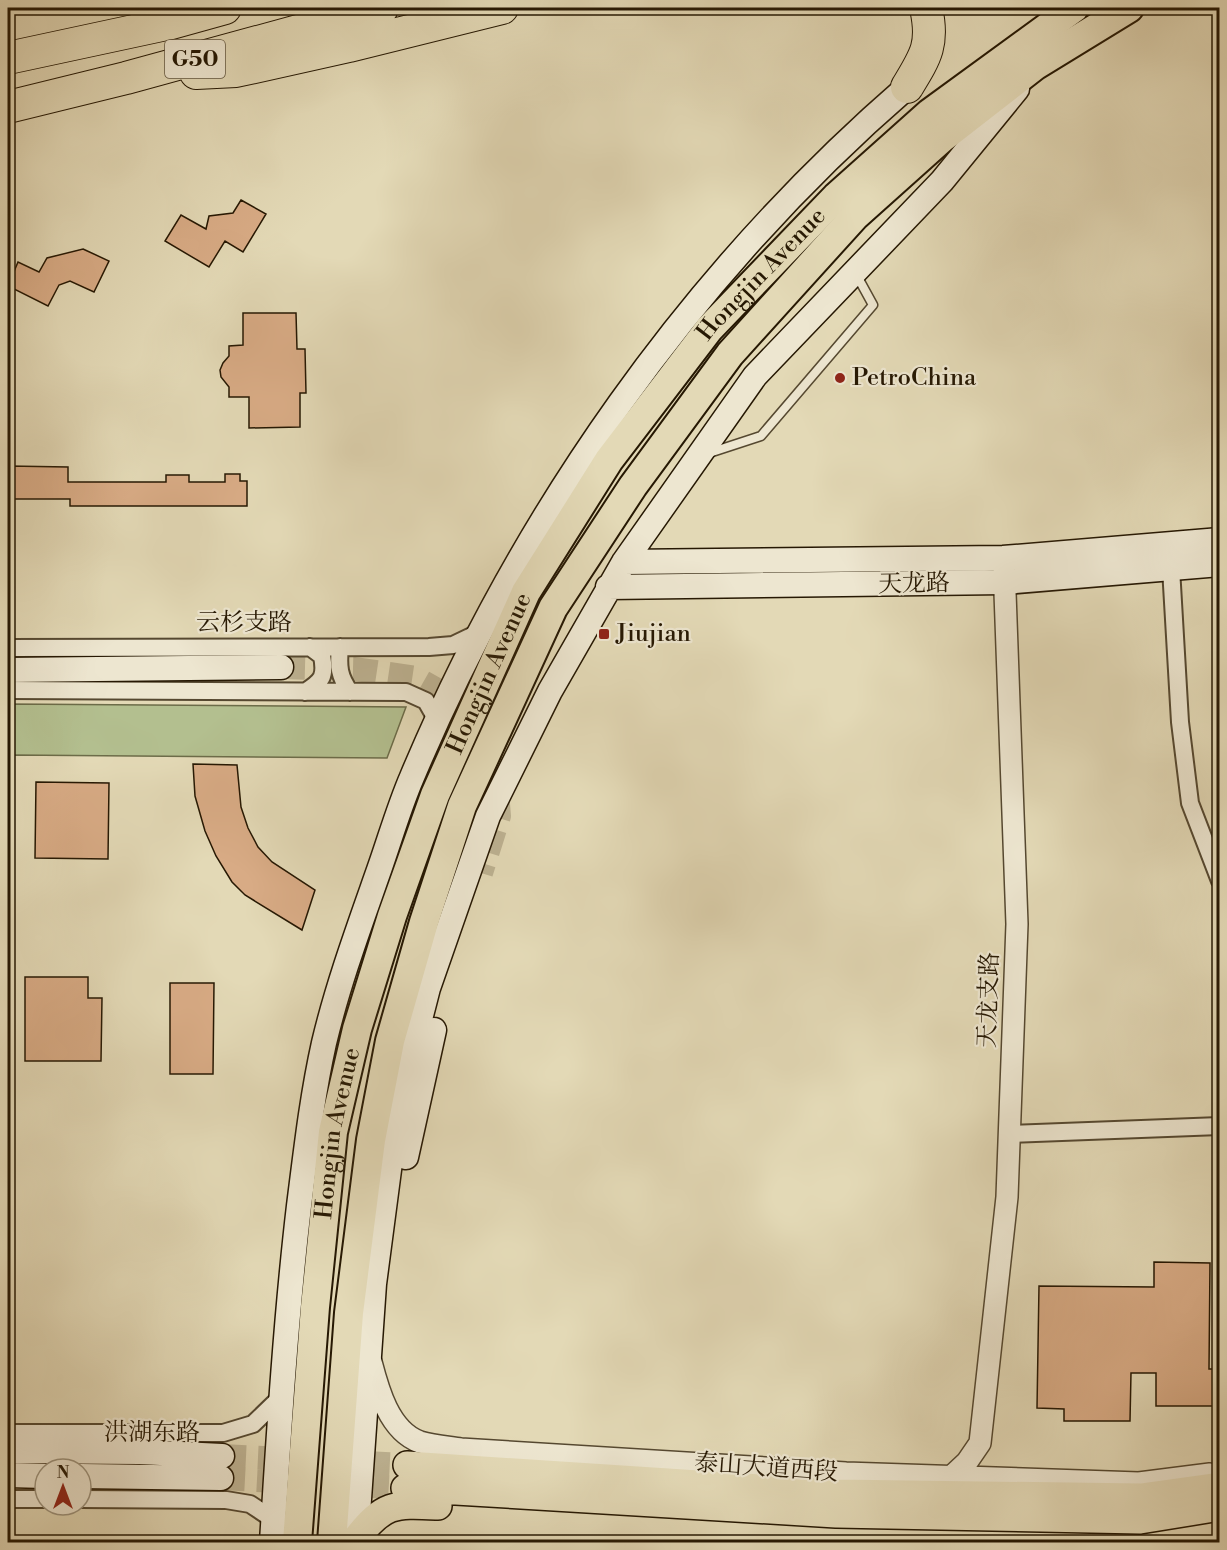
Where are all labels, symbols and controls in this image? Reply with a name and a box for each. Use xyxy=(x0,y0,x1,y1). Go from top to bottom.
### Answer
road number: G50 xyxy=(165,40,225,78)
street label: Hongjin Avenue xyxy=(690,201,833,347)
place label: PetroChina xyxy=(852,363,977,393)
marker: PetroChina xyxy=(833,371,847,385)
street label: 天龙路 xyxy=(878,568,950,600)
street label: Hongjin Avenue xyxy=(440,588,539,759)
street label: 云杉支路 xyxy=(196,608,292,638)
place label: Jiujian xyxy=(615,619,691,649)
marker: Jiujian xyxy=(597,627,611,641)
street label: 天龙支路 xyxy=(972,952,1006,1048)
street label: Hongjin Avenue xyxy=(309,1045,367,1221)
street label: 洪湖东路 xyxy=(104,1418,200,1448)
street label: 泰山大道西段 xyxy=(693,1448,839,1488)
north arrow xyxy=(33,1457,93,1517)
text: N xyxy=(57,1463,70,1483)

